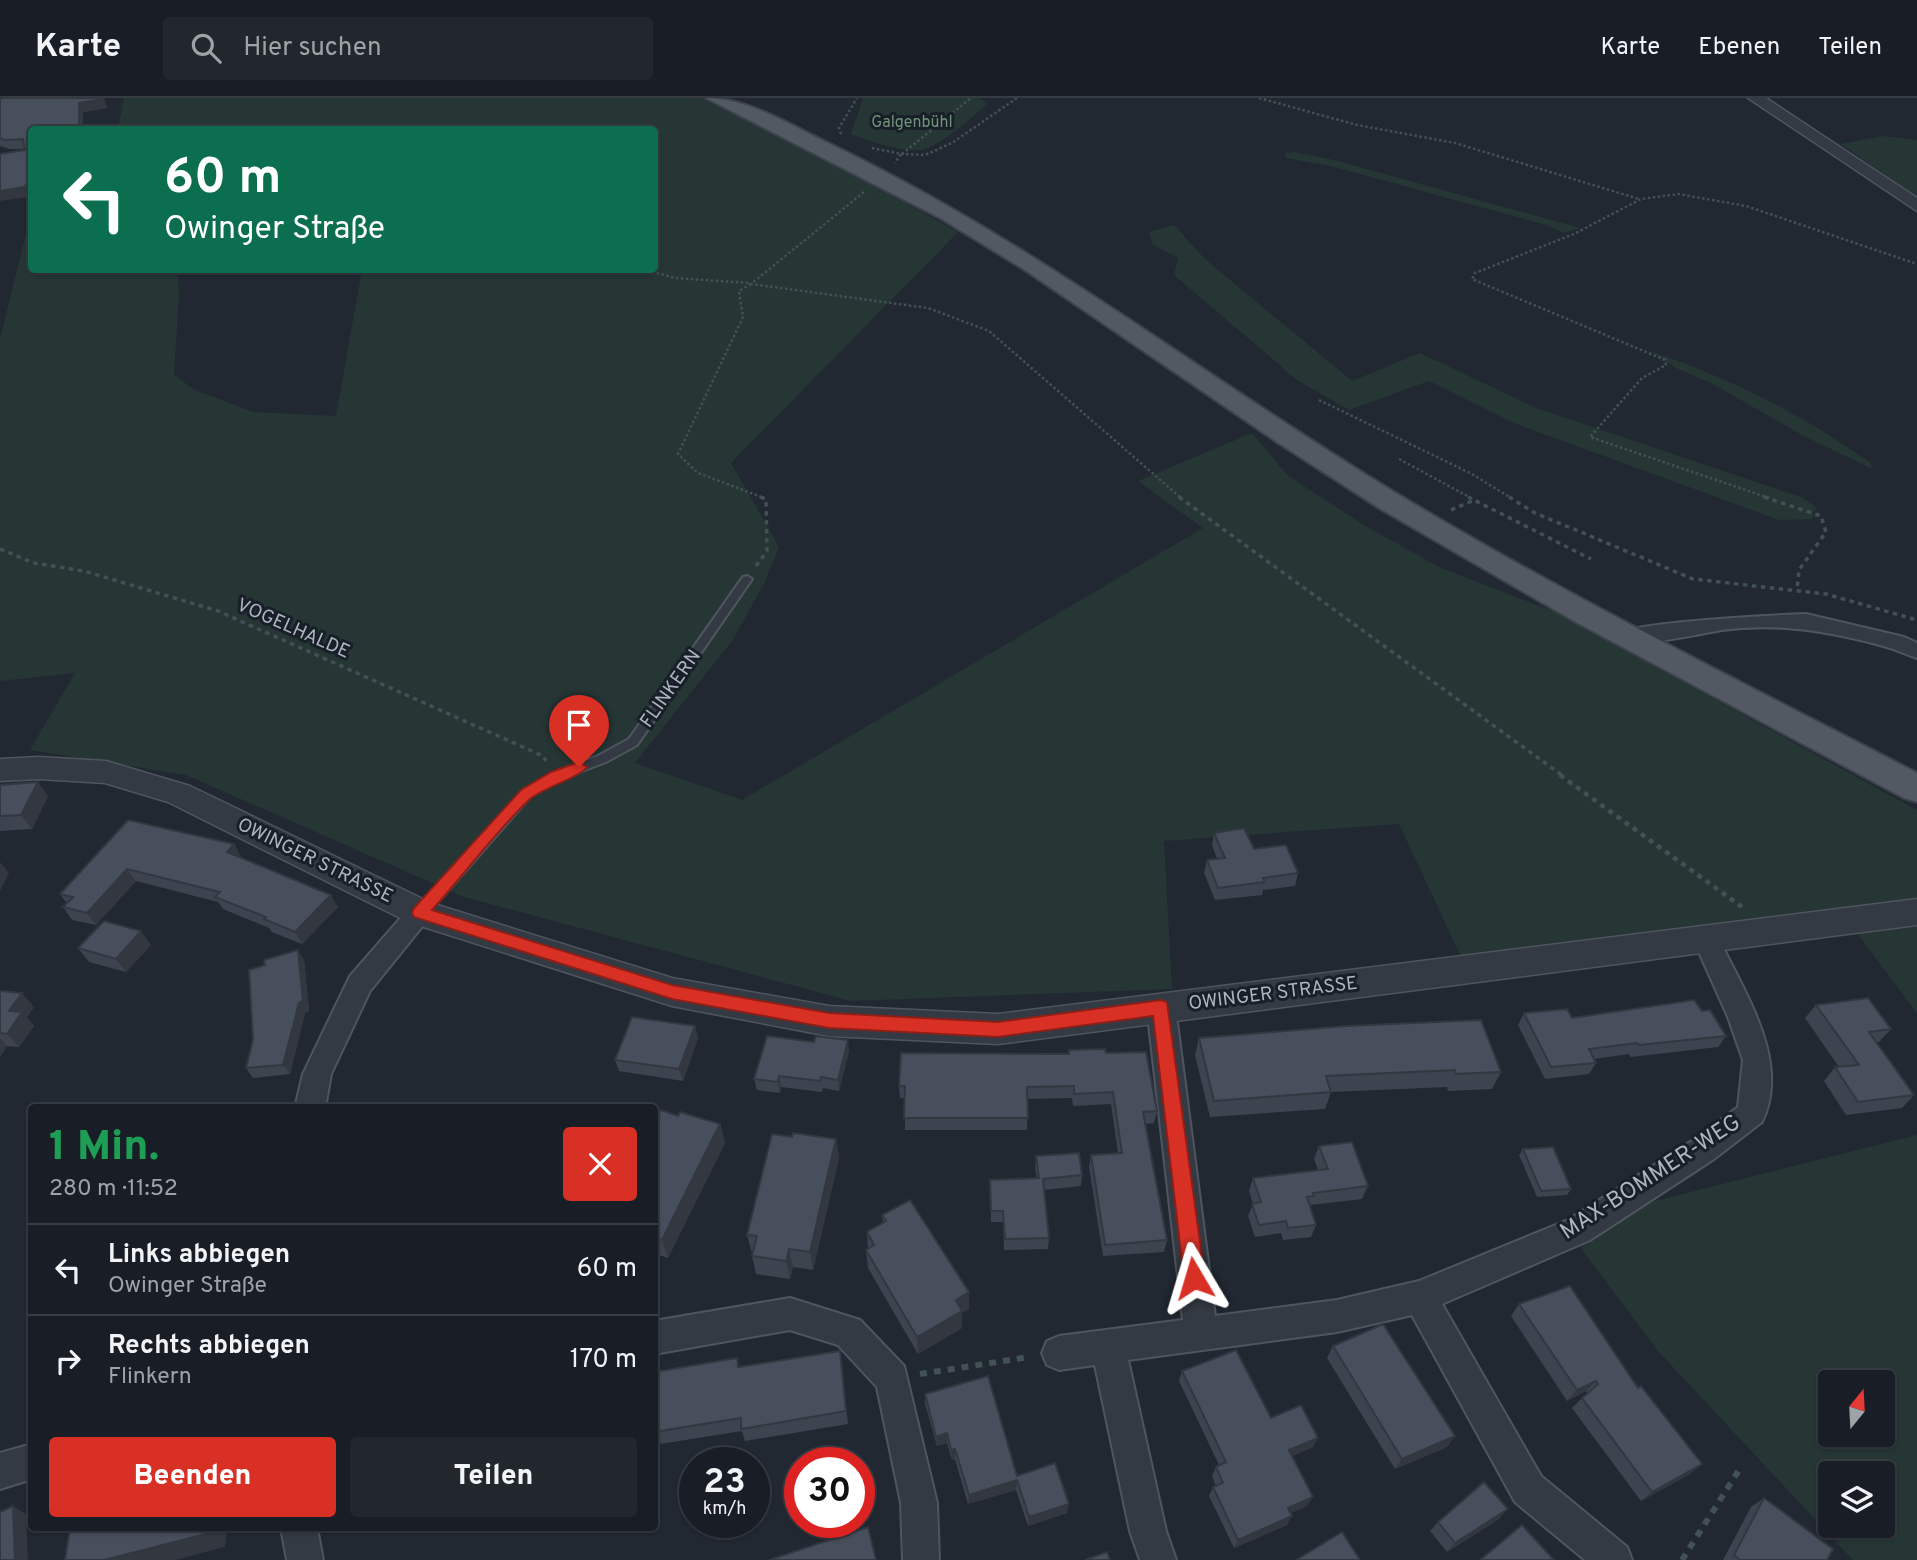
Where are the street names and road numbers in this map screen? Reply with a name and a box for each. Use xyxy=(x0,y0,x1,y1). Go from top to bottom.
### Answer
street label: VOGELHALDE xyxy=(233,593,353,665)
street label: FLINKERN xyxy=(635,645,707,733)
street label: OWINGER STRASSE xyxy=(233,813,397,909)
street label: OWINGER STRASSE xyxy=(1187,972,1359,1016)
street label: MAX-BOMMER-WEG xyxy=(1555,1109,1747,1247)

